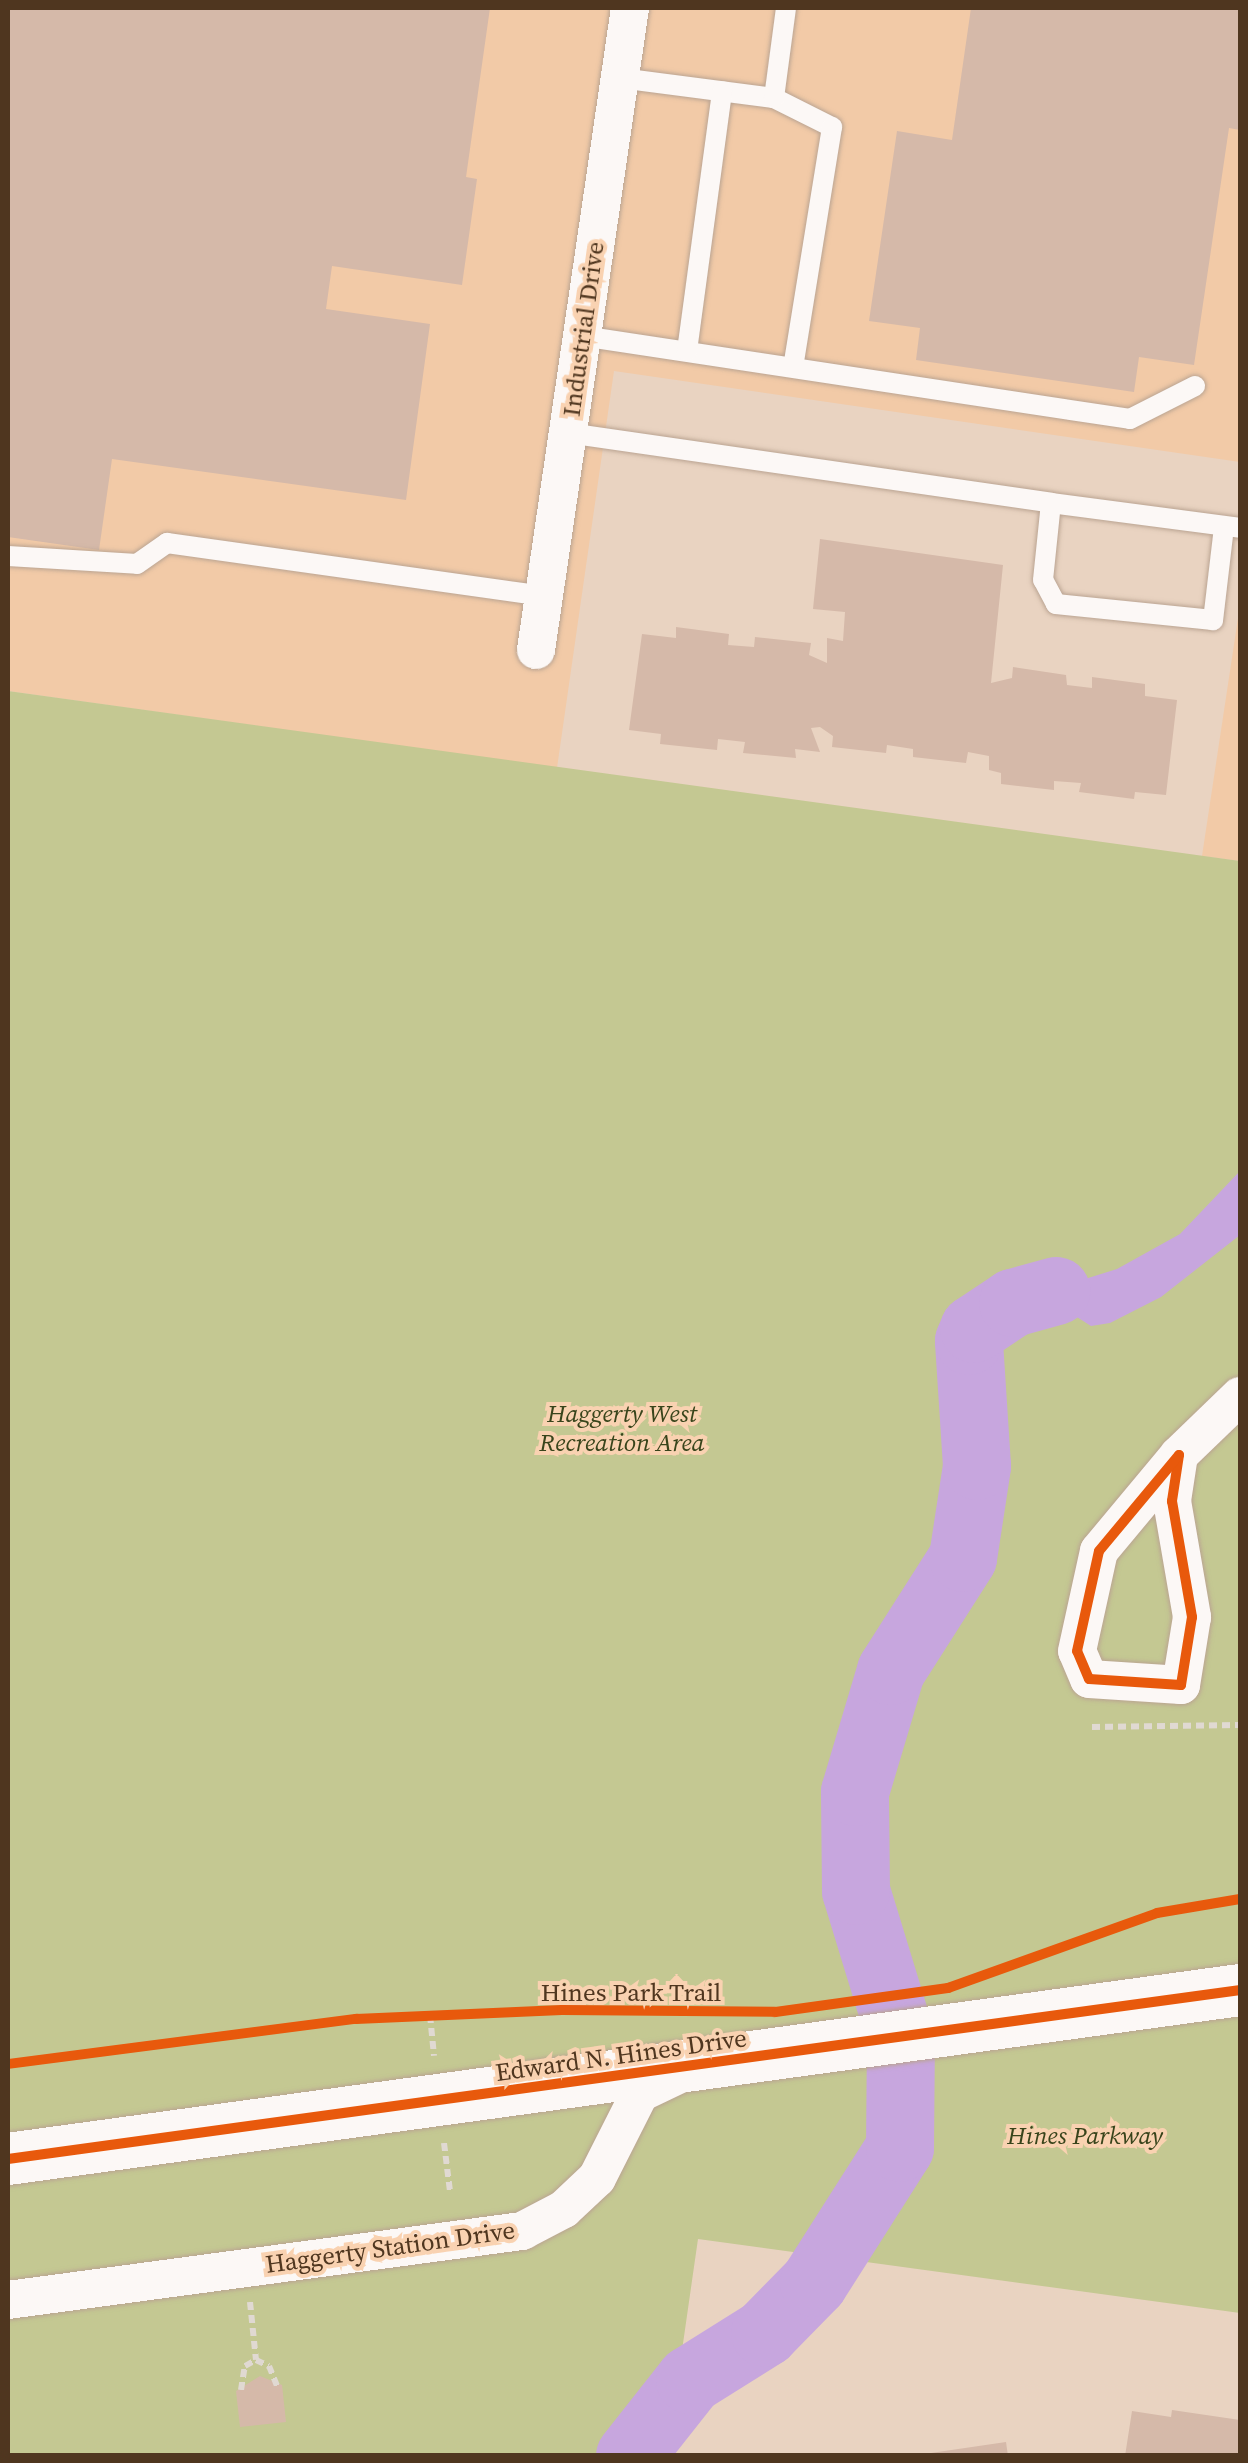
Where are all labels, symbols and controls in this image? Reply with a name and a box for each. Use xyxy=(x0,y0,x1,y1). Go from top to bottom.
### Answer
street label: Industrial Drive xyxy=(556,240,610,418)
park label: Haggerty West Recreation Area xyxy=(539,1399,705,1458)
street label: Hines Park Trail xyxy=(540,1977,722,2007)
street label: Edward N. Hines Drive xyxy=(493,2023,749,2087)
park label: Hines Parkway xyxy=(1007,2120,1163,2150)
street label: Haggerty Station Drive xyxy=(263,2215,517,2279)

